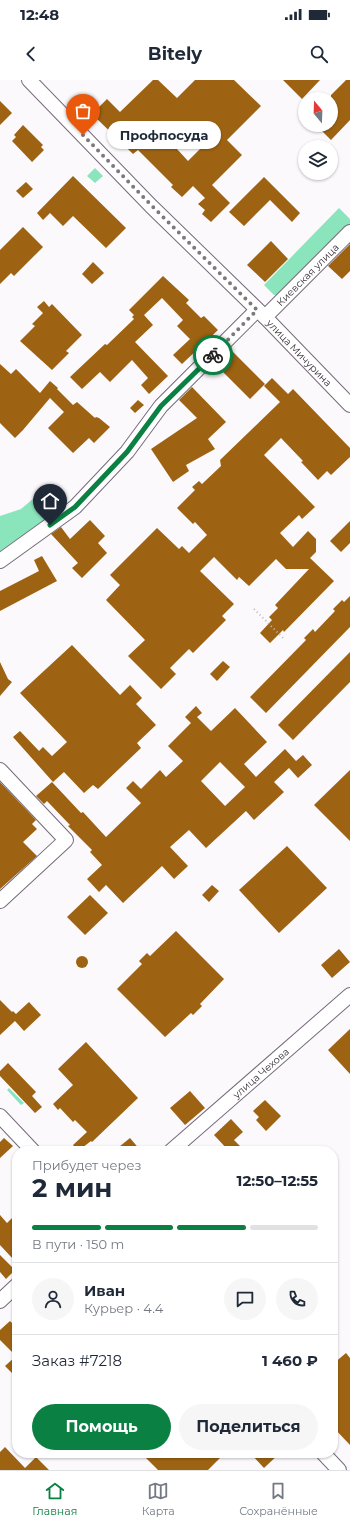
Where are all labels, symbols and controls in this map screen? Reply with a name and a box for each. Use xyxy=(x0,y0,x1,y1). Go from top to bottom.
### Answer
text: 12:48 xyxy=(20,5,59,24)
icon: back xyxy=(20,43,42,65)
text: Bitely xyxy=(148,43,202,65)
icon: search xyxy=(308,43,330,65)
north arrow xyxy=(298,92,338,132)
map controls xyxy=(298,92,338,180)
pin xyxy=(66,94,100,135)
icon: bag xyxy=(72,100,94,122)
callout: Профпосуда xyxy=(107,121,221,149)
text: Профпосуда xyxy=(120,127,208,143)
button: layers xyxy=(298,140,338,180)
street label: Киевская улица xyxy=(274,241,342,309)
street label: улица Мичурина xyxy=(263,316,334,389)
courier xyxy=(193,335,233,375)
icon: bike xyxy=(202,344,224,366)
pin xyxy=(33,484,67,525)
icon: home xyxy=(39,490,61,512)
street label: улица Чехова xyxy=(229,1045,292,1102)
text: Прибудет через xyxy=(32,1157,141,1173)
text: 12:50–12:55 xyxy=(237,1171,318,1190)
text: 2 мин xyxy=(32,1172,112,1204)
text: В пути · 150 m xyxy=(32,1236,124,1252)
button: person xyxy=(32,1278,74,1320)
button: chat xyxy=(224,1278,266,1320)
button: phone xyxy=(276,1278,318,1320)
text: Иван xyxy=(84,1281,125,1300)
text: Курьер · 4.4 xyxy=(84,1300,163,1316)
text: Заказ #7218 xyxy=(32,1351,122,1370)
text: 1 460 ₽ xyxy=(262,1351,318,1370)
button: Помощь xyxy=(32,1404,171,1450)
button: Поделиться xyxy=(179,1404,318,1450)
tab: Главная xyxy=(32,1480,77,1518)
tab: Карта xyxy=(142,1480,175,1518)
tab: Сохранённые xyxy=(239,1480,318,1518)

